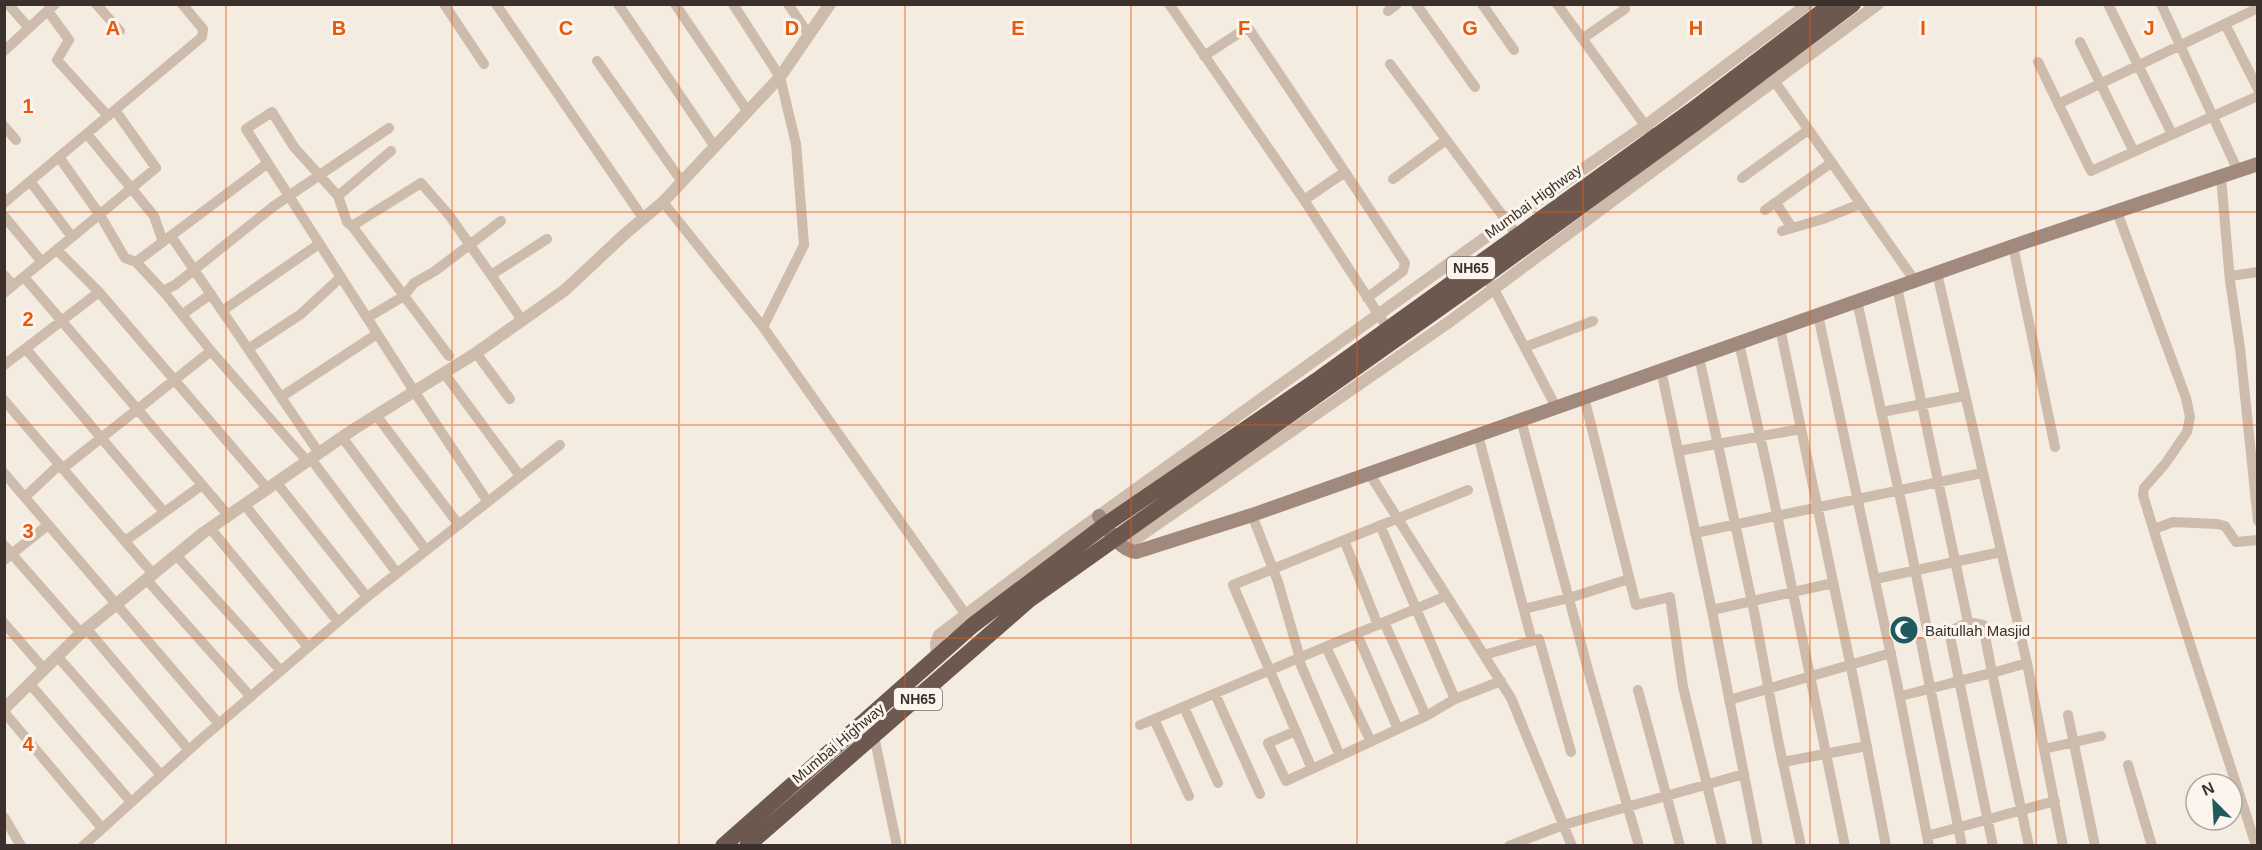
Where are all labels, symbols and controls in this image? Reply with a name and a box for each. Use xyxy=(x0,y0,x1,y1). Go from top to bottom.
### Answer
text: A xyxy=(106,17,120,39)
text: B xyxy=(332,17,346,39)
text: C xyxy=(559,17,573,39)
text: D xyxy=(785,17,799,39)
text: E xyxy=(1011,17,1025,39)
text: F xyxy=(1238,17,1250,39)
text: G xyxy=(1462,17,1478,39)
text: H xyxy=(1689,17,1703,39)
text: I xyxy=(1920,17,1926,39)
text: J xyxy=(2143,17,2155,39)
text: 1 xyxy=(22,95,34,117)
street label: Mumbai Highway xyxy=(1481,160,1585,242)
road number: NH65 xyxy=(1447,257,1495,279)
text: 2 xyxy=(22,308,34,330)
text: 3 xyxy=(22,520,34,542)
mosque icon: Baitullah Masjid xyxy=(1888,614,1920,646)
place label: Baitullah Masjid xyxy=(1925,622,2030,639)
road number: NH65 xyxy=(894,688,942,710)
street label: Mumbai Highway xyxy=(788,699,888,786)
text: 4 xyxy=(22,733,34,755)
north arrow xyxy=(2184,772,2244,832)
text: N xyxy=(2199,779,2217,799)

